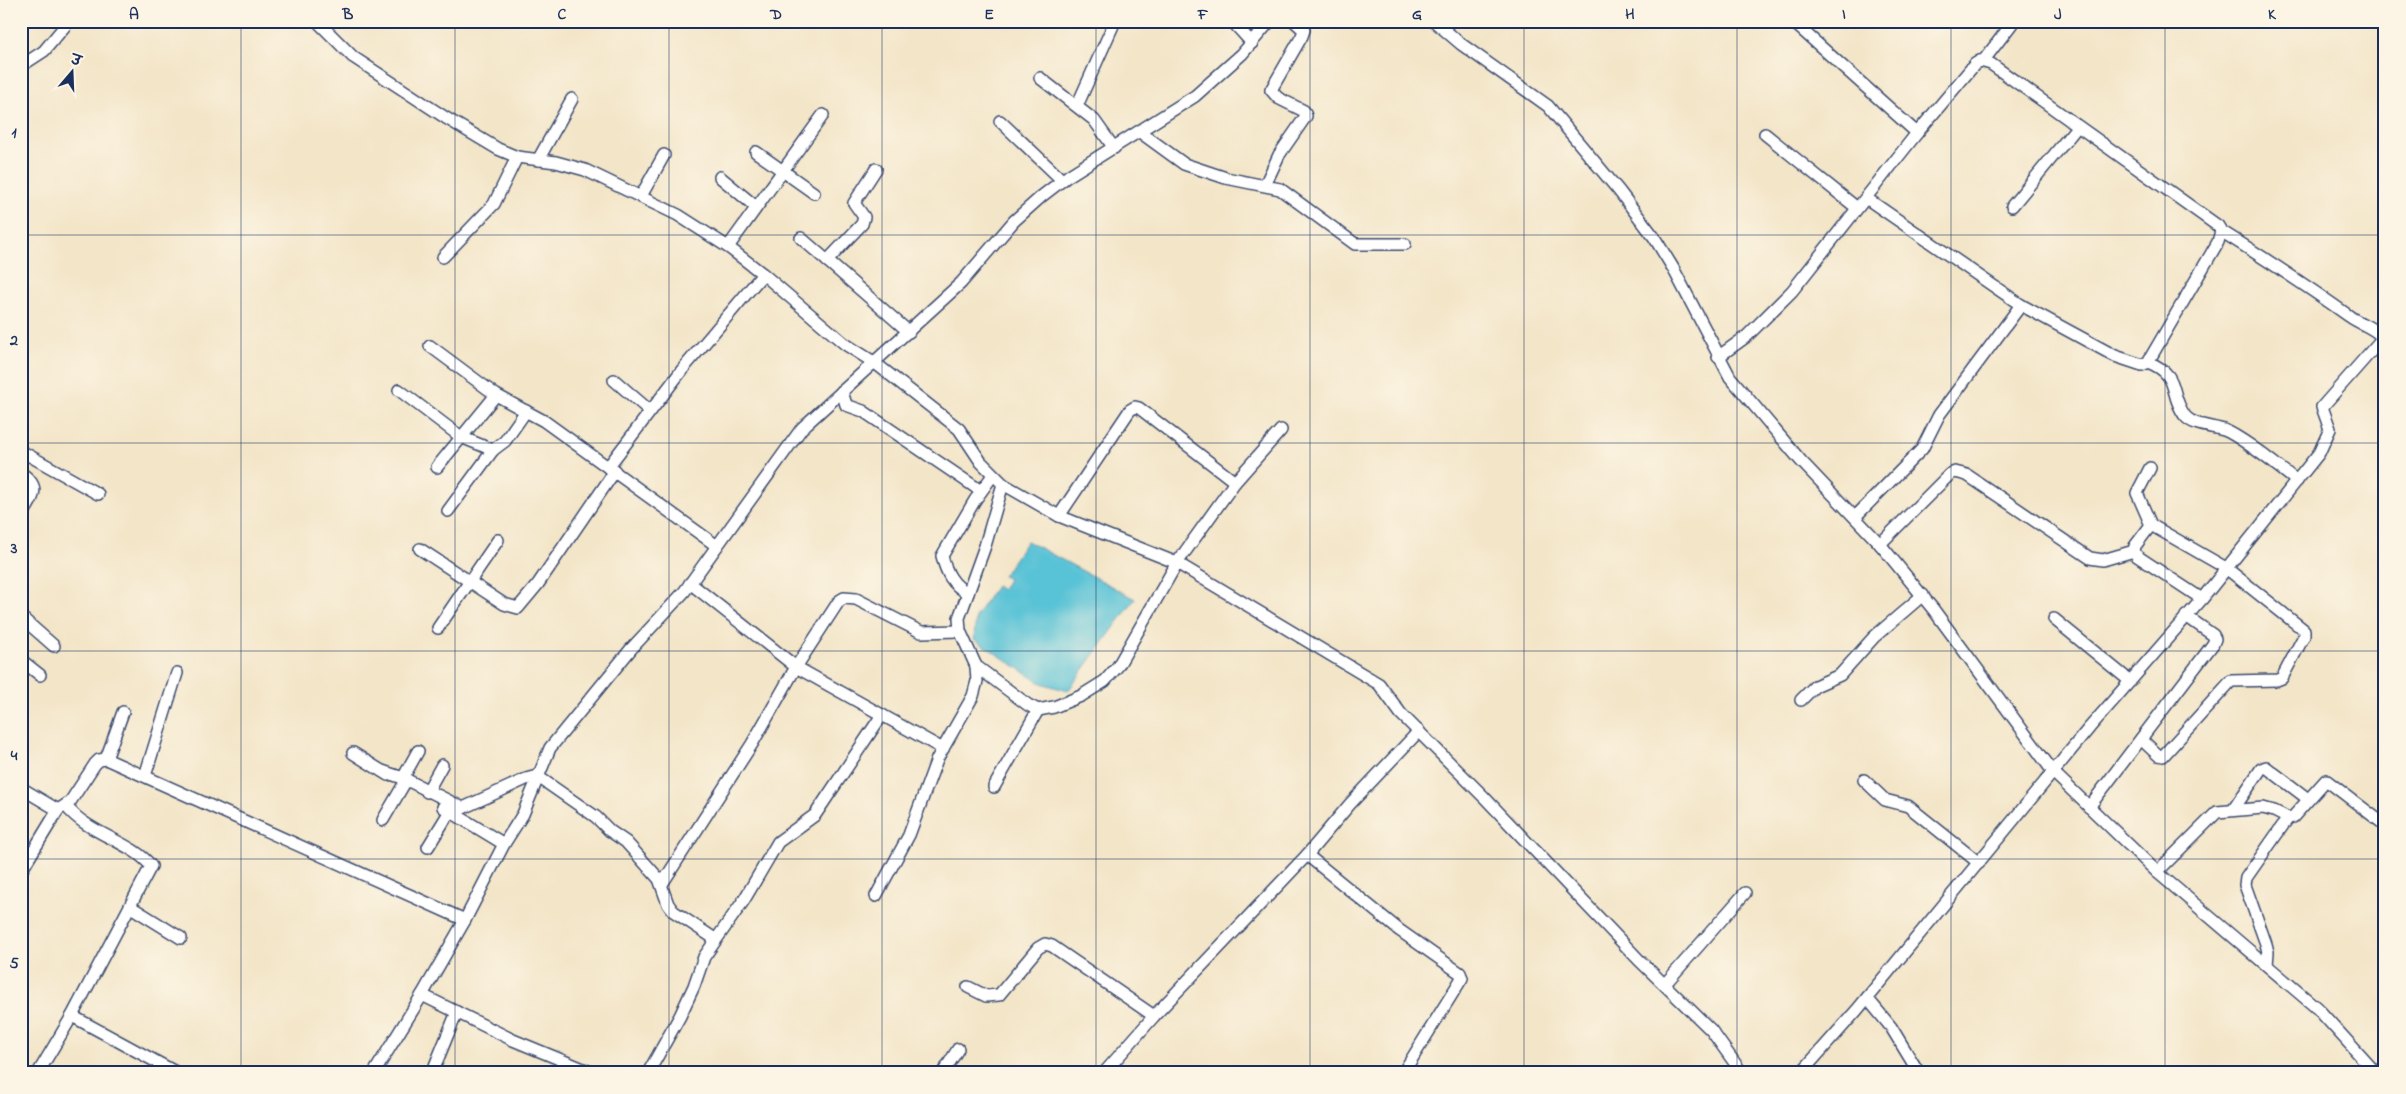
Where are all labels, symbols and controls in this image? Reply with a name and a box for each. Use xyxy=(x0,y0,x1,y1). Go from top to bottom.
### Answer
text: A xyxy=(129,3,139,27)
text: B xyxy=(342,3,354,27)
text: C xyxy=(558,3,567,27)
text: D xyxy=(769,3,782,27)
text: E xyxy=(984,3,994,27)
text: F xyxy=(1197,3,1209,27)
text: G xyxy=(1412,3,1422,27)
text: H xyxy=(1625,3,1635,27)
text: I xyxy=(1842,3,1846,27)
text: J xyxy=(2054,3,2062,27)
text: K xyxy=(2268,3,2277,27)
north arrow xyxy=(48,48,98,98)
text: उ xyxy=(66,49,85,73)
text: 1 xyxy=(11,121,17,145)
text: 2 xyxy=(9,329,18,353)
text: 3 xyxy=(10,537,18,561)
text: 4 xyxy=(10,744,18,768)
text: 5 xyxy=(9,952,19,976)

